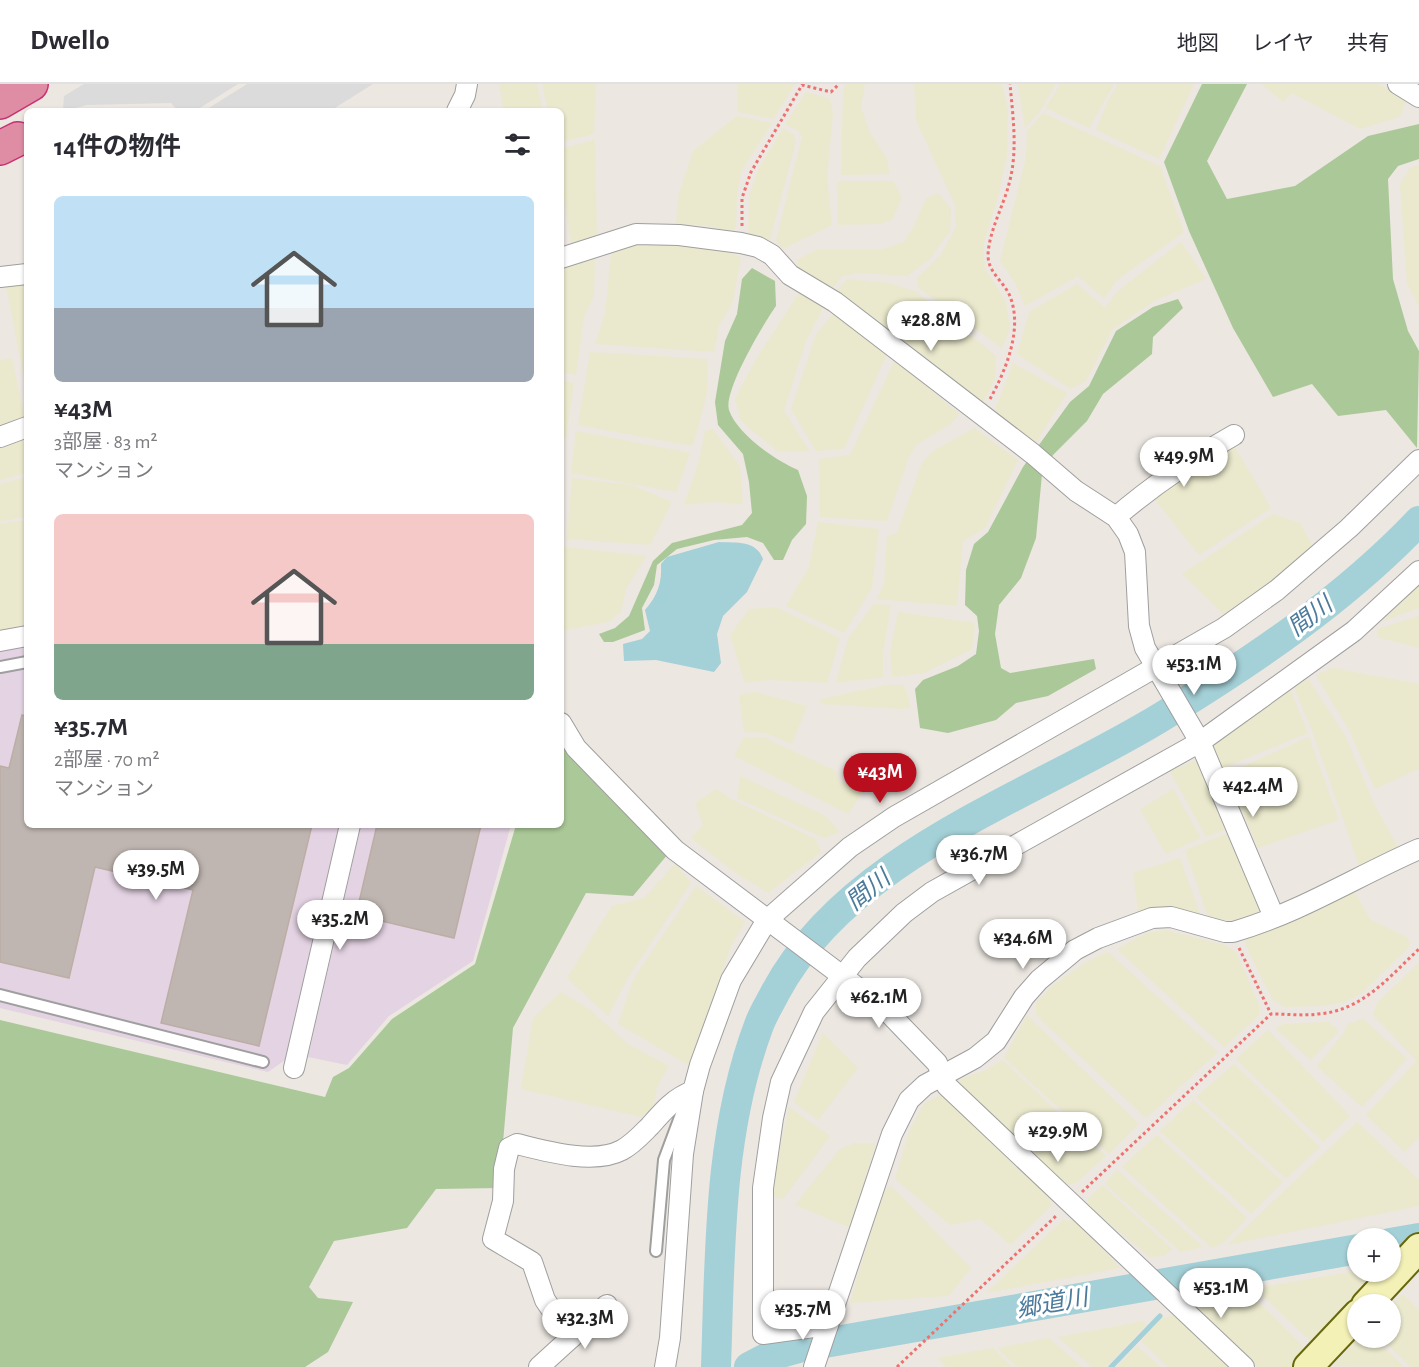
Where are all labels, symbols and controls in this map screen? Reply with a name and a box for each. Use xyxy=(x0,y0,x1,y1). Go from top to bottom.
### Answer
text: Dwello xyxy=(30,27,109,55)
text: 地図 xyxy=(1177,33,1219,54)
text: レイヤ xyxy=(1252,33,1314,54)
text: 共有 xyxy=(1347,33,1389,54)
icon: filters xyxy=(501,128,534,161)
text: 14件の物件 xyxy=(54,134,180,160)
icon: home xyxy=(240,235,348,343)
pin: ¥28.8M xyxy=(882,301,980,352)
text: ¥28.8M xyxy=(901,310,961,330)
text: ¥43M xyxy=(54,396,113,422)
text: 3部屋 · 83 m² xyxy=(54,432,157,452)
pin: ¥49.9M xyxy=(1135,437,1233,488)
text: ¥49.9M xyxy=(1154,446,1214,466)
text: マンション xyxy=(54,461,154,481)
icon: home xyxy=(240,553,348,661)
water label: 間川 xyxy=(1284,590,1339,641)
pin: ¥53.1M xyxy=(1145,645,1243,696)
text: ¥53.1M xyxy=(1166,654,1222,674)
text: ¥35.7M xyxy=(54,714,128,740)
text: 2部屋 · 70 m² xyxy=(54,750,159,770)
pin: ¥43M xyxy=(844,753,916,804)
text: ¥43M xyxy=(857,762,903,782)
pin: ¥42.4M xyxy=(1204,767,1302,818)
text: ¥42.4M xyxy=(1223,776,1283,796)
text: マンション xyxy=(54,779,154,799)
pin: ¥36.7M xyxy=(930,835,1028,886)
text: ¥36.7M xyxy=(950,844,1008,864)
pin: ¥39.5M xyxy=(107,850,205,901)
text: ¥39.5M xyxy=(127,859,185,879)
water label: 間川 xyxy=(842,864,897,915)
pin: ¥35.2M xyxy=(291,900,389,951)
text: ¥35.2M xyxy=(311,909,369,929)
pin: ¥34.6M xyxy=(974,919,1072,970)
text: ¥34.6M xyxy=(993,928,1053,948)
pin: ¥62.1M xyxy=(830,978,928,1029)
text: ¥62.1M xyxy=(850,987,908,1007)
pin: ¥29.9M xyxy=(1009,1112,1107,1163)
text: ¥29.9M xyxy=(1028,1121,1088,1141)
map controls xyxy=(1347,1228,1401,1348)
button: + xyxy=(1347,1228,1401,1282)
pin: ¥53.1M xyxy=(1172,1268,1270,1319)
text: ¥53.1M xyxy=(1193,1277,1249,1297)
water label: 郷道川 xyxy=(1014,1283,1093,1322)
pin: ¥35.7M xyxy=(754,1290,852,1341)
button: − xyxy=(1347,1294,1401,1348)
pin: ¥32.3M xyxy=(536,1299,634,1350)
text: ¥35.7M xyxy=(775,1299,831,1319)
text: ¥32.3M xyxy=(556,1308,614,1328)

